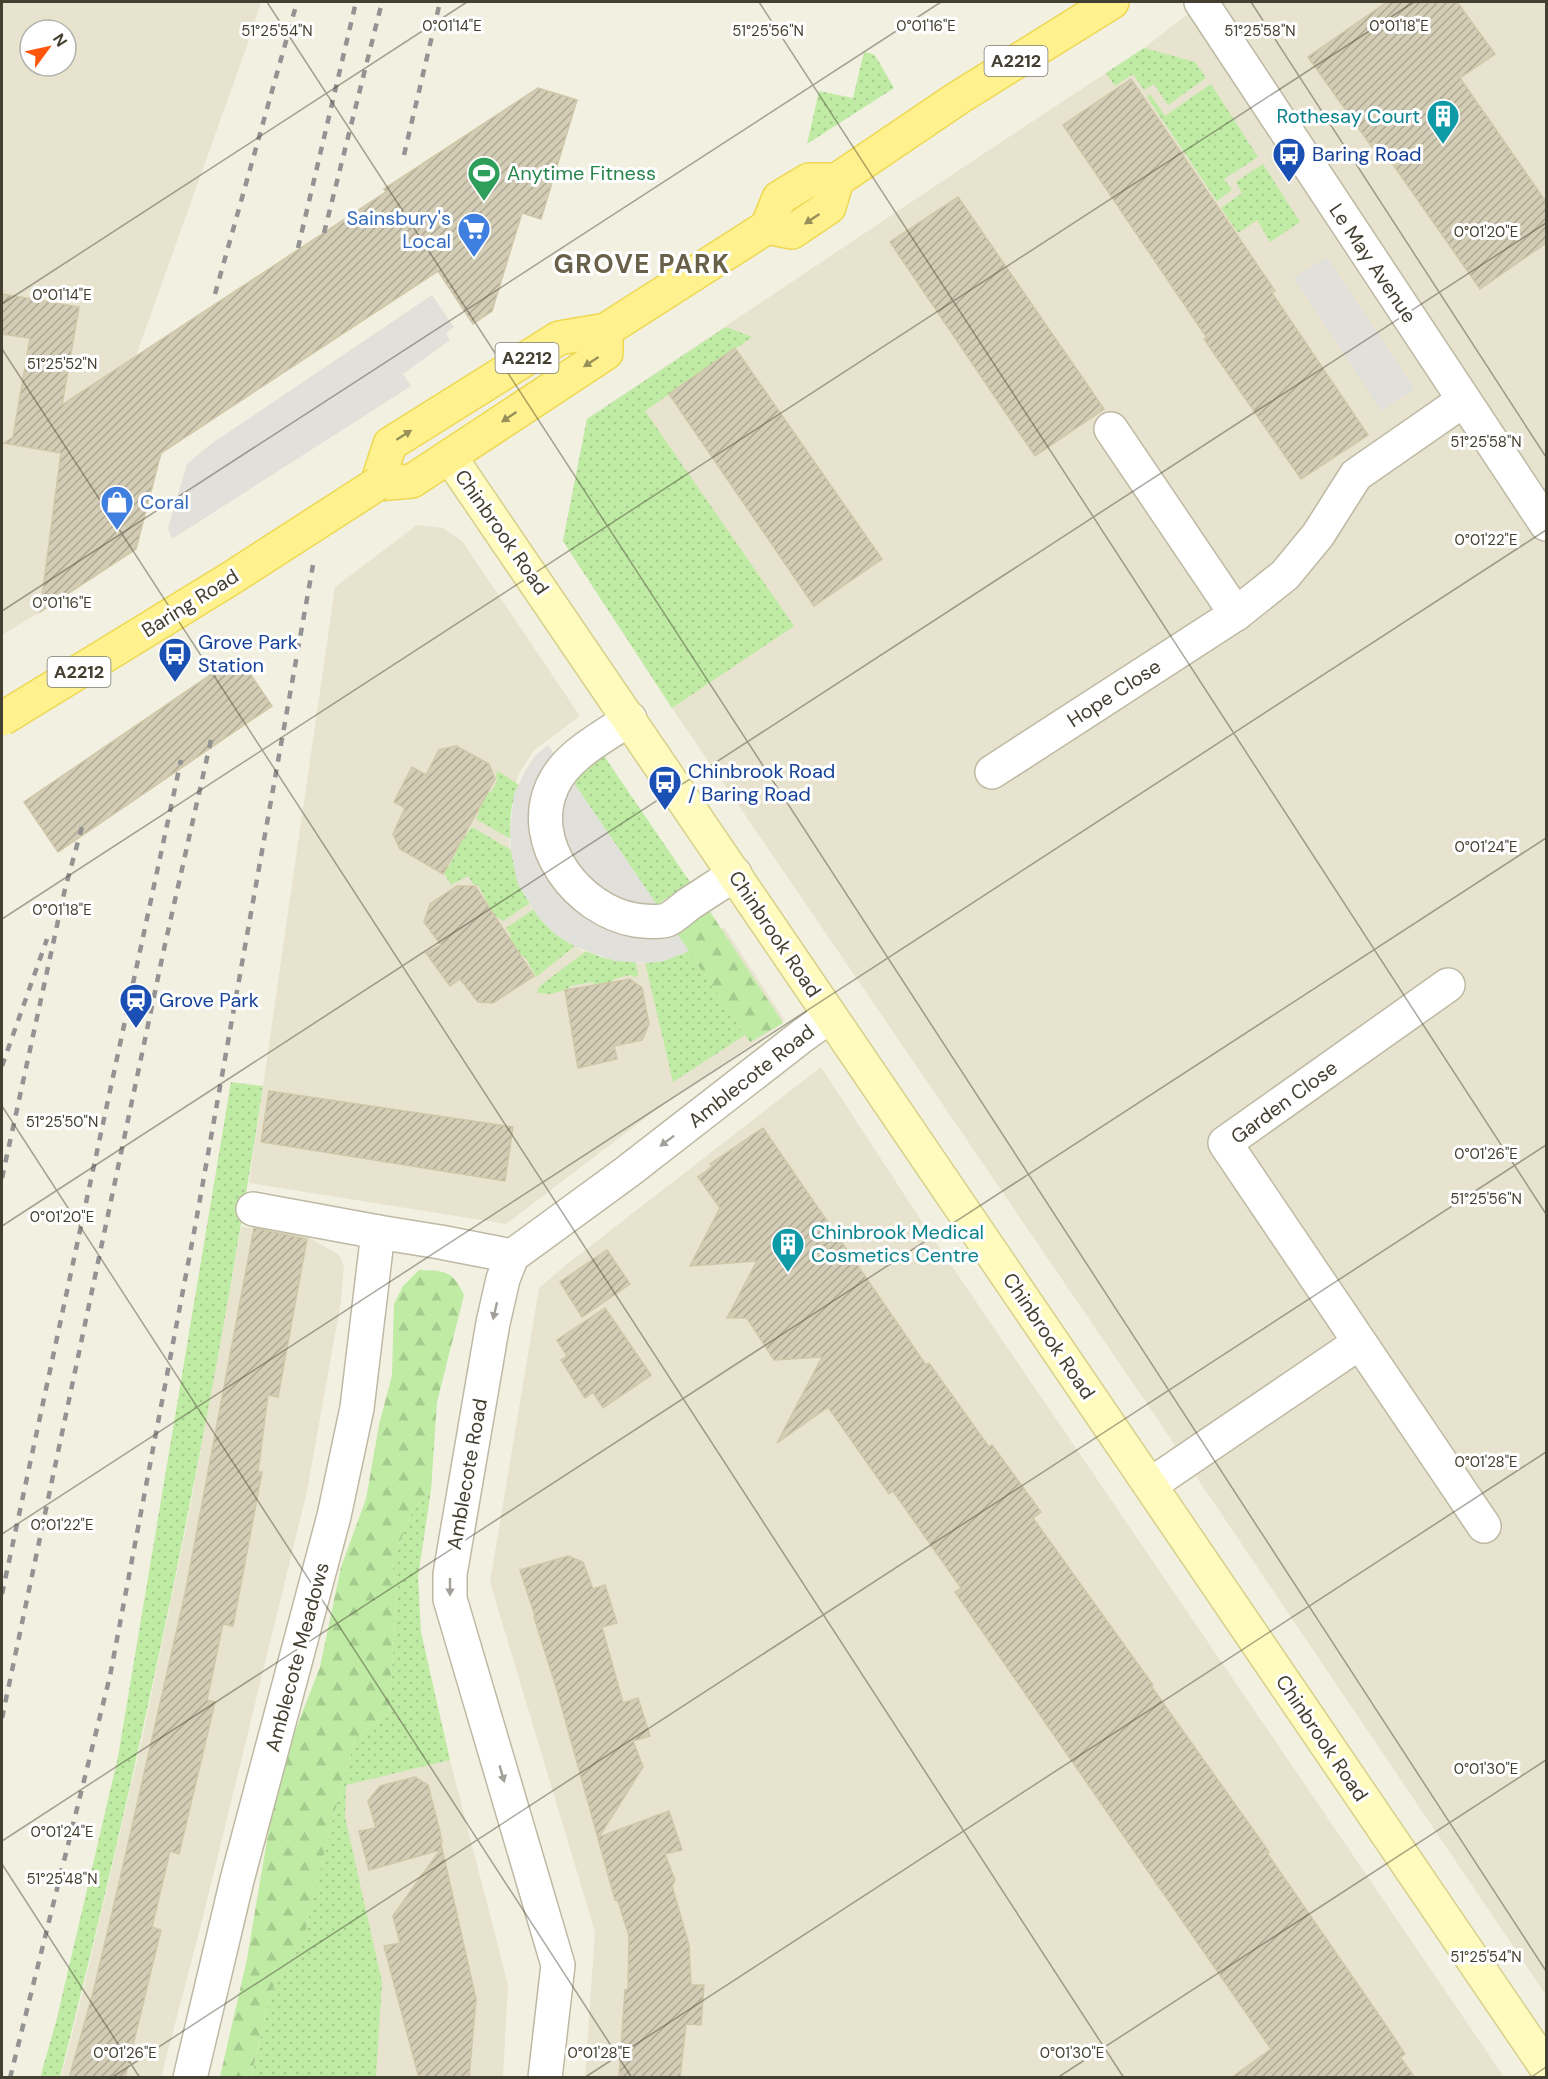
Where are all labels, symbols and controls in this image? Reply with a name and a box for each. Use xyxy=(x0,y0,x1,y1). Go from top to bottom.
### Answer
text: 0°01'14"E xyxy=(422,16,482,36)
text: 0°01'16"E xyxy=(896,16,956,36)
text: 0°01'18"E xyxy=(1369,16,1429,36)
north arrow xyxy=(18,18,78,78)
text: 51°25'54"N xyxy=(241,21,313,41)
text: 51°25'56"N xyxy=(732,21,804,41)
text: 51°25'58"N xyxy=(1224,21,1296,41)
text: N xyxy=(48,29,72,51)
road number: A2212 xyxy=(984,46,1048,76)
building icon: Rothesay Court xyxy=(1425,98,1461,145)
place label: Rothesay Court xyxy=(1277,103,1420,129)
bus stop icon: Baring Road xyxy=(1271,136,1307,183)
place label: Baring Road xyxy=(1312,141,1422,167)
sports icon: Anytime Fitness xyxy=(466,155,502,202)
place label: Anytime Fitness xyxy=(507,160,656,186)
street label: Le May Avenue xyxy=(1323,198,1423,328)
place label: Sainsbury's Local xyxy=(346,205,451,254)
supermarket icon: Sainsbury's Local xyxy=(456,211,492,258)
one-way arrow xyxy=(804,213,820,225)
text: 0°01'20"E xyxy=(1454,222,1518,242)
district label: GROVE PARK xyxy=(554,247,730,281)
text: 0°01'14"E xyxy=(32,285,92,305)
road number: A2212 xyxy=(496,343,558,373)
text: 51°25'52"N xyxy=(27,354,97,374)
one-way arrow xyxy=(583,357,599,368)
one-way arrow xyxy=(502,411,518,423)
one-way arrow xyxy=(396,430,413,441)
text: 51°25'58"N xyxy=(1450,432,1522,452)
street label: Chinbrook Road xyxy=(449,464,555,600)
shop icon: Coral xyxy=(99,484,135,531)
place label: Coral xyxy=(140,489,189,515)
text: 0°01'22"E xyxy=(1455,530,1517,550)
street label: Baring Road xyxy=(137,563,243,643)
text: 0°01'16"E xyxy=(32,593,92,613)
place label: Grove Park Station xyxy=(198,629,298,678)
bus stop icon: Grove Park Station xyxy=(157,636,193,683)
street label: Hope Close xyxy=(1062,653,1166,733)
road number: A2212 xyxy=(48,657,110,687)
place label: Chinbrook Road / Baring Road xyxy=(688,758,835,807)
bus stop icon: Chinbrook Road / Baring Road xyxy=(647,764,683,811)
text: 0°01'24"E xyxy=(1454,837,1518,857)
street label: Chinbrook Road xyxy=(723,866,827,1002)
text: 0°01'18"E xyxy=(32,900,92,920)
station icon: Grove Park xyxy=(118,982,154,1029)
place label: Grove Park xyxy=(159,987,259,1013)
street label: Amblecote Road xyxy=(683,1019,819,1133)
street label: Garden Close xyxy=(1225,1055,1343,1149)
text: 51°25'50"N xyxy=(26,1112,98,1132)
one-way arrow xyxy=(659,1135,675,1147)
text: 0°01'26"E xyxy=(1454,1144,1518,1164)
text: 51°25'56"N xyxy=(1450,1189,1522,1209)
text: 0°01'20"E xyxy=(30,1207,94,1227)
place label: Chinbrook Medical Cosmetics Centre xyxy=(811,1219,984,1268)
building icon: Chinbrook Medical Cosmetics Centre xyxy=(770,1226,806,1273)
street label: Chinbrook Road xyxy=(997,1268,1101,1404)
one-way arrow xyxy=(490,1302,500,1321)
street label: Amblecote Road xyxy=(441,1396,493,1552)
text: 0°01'28"E xyxy=(1454,1452,1518,1472)
text: 0°01'22"E xyxy=(31,1515,93,1535)
street label: Amblecote Meadows xyxy=(259,1559,335,1755)
one-way arrow xyxy=(445,1577,455,1596)
street label: Chinbrook Road xyxy=(1270,1670,1374,1806)
text: 0°01'30"E xyxy=(1454,1759,1518,1779)
one-way arrow xyxy=(497,1765,507,1783)
text: 0°01'24"E xyxy=(30,1822,94,1842)
text: 51°25'48"N xyxy=(26,1869,98,1889)
text: 51°25'54"N xyxy=(1450,1947,1522,1967)
text: 0°01'26"E xyxy=(93,2043,157,2063)
text: 0°01'28"E xyxy=(567,2043,631,2063)
text: 0°01'30"E xyxy=(1040,2043,1104,2063)

